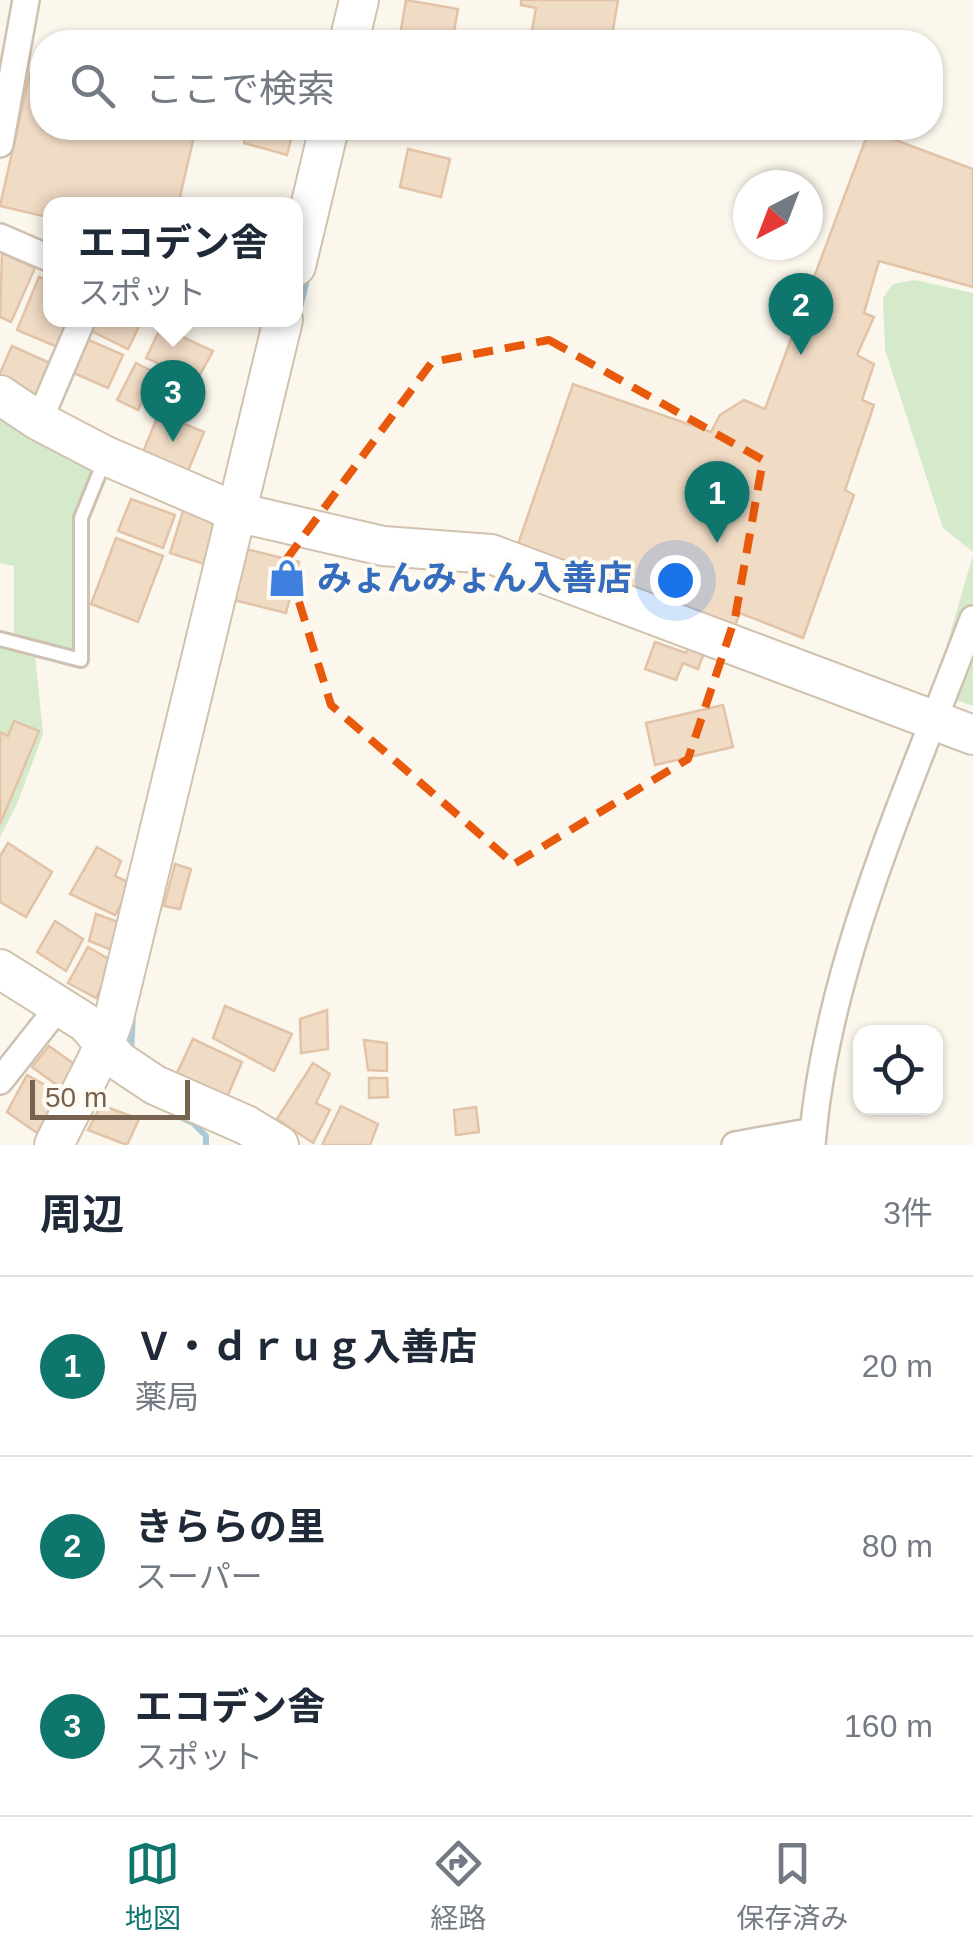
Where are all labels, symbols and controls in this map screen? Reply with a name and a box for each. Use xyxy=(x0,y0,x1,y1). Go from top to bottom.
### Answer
search box xyxy=(30,30,943,140)
icon: search xyxy=(65,58,120,113)
text: ここで検索 xyxy=(145,68,335,110)
north arrow xyxy=(733,170,823,260)
popup xyxy=(43,197,303,327)
text: エコデン舎 xyxy=(78,222,268,264)
pin: 2 xyxy=(768,272,834,355)
text: スポット xyxy=(78,275,206,311)
pin: 3 xyxy=(140,360,206,442)
pin: 1 xyxy=(684,460,750,543)
your location xyxy=(650,555,701,606)
shop icon: みょんみょん入善店 xyxy=(266,557,308,599)
place label: みょんみょん入善店 xyxy=(317,558,632,597)
map controls xyxy=(853,1025,943,1115)
button: locate xyxy=(853,1025,943,1115)
scale bar xyxy=(30,1075,190,1120)
text: 50 m xyxy=(45,1082,107,1113)
text: 周辺 xyxy=(40,1191,124,1238)
text: 3件 xyxy=(883,1195,933,1231)
text: Ｖ・ｄｒｕｇ入善店 xyxy=(135,1326,477,1368)
text: 1 xyxy=(64,1348,81,1384)
text: 20 m xyxy=(862,1348,933,1384)
text: 薬局 xyxy=(135,1379,199,1415)
text: きららの里 xyxy=(135,1506,325,1548)
text: 2 xyxy=(64,1528,81,1564)
text: 80 m xyxy=(862,1528,933,1564)
text: スーパー xyxy=(135,1559,263,1595)
text: エコデン舎 xyxy=(135,1686,325,1728)
text: 3 xyxy=(64,1708,81,1744)
text: 160 m xyxy=(844,1708,933,1744)
text: スポット xyxy=(135,1739,263,1775)
tab: 地図 xyxy=(125,1836,181,1936)
tab: 経路 xyxy=(430,1836,486,1936)
tab: 保存済み xyxy=(736,1836,848,1936)

